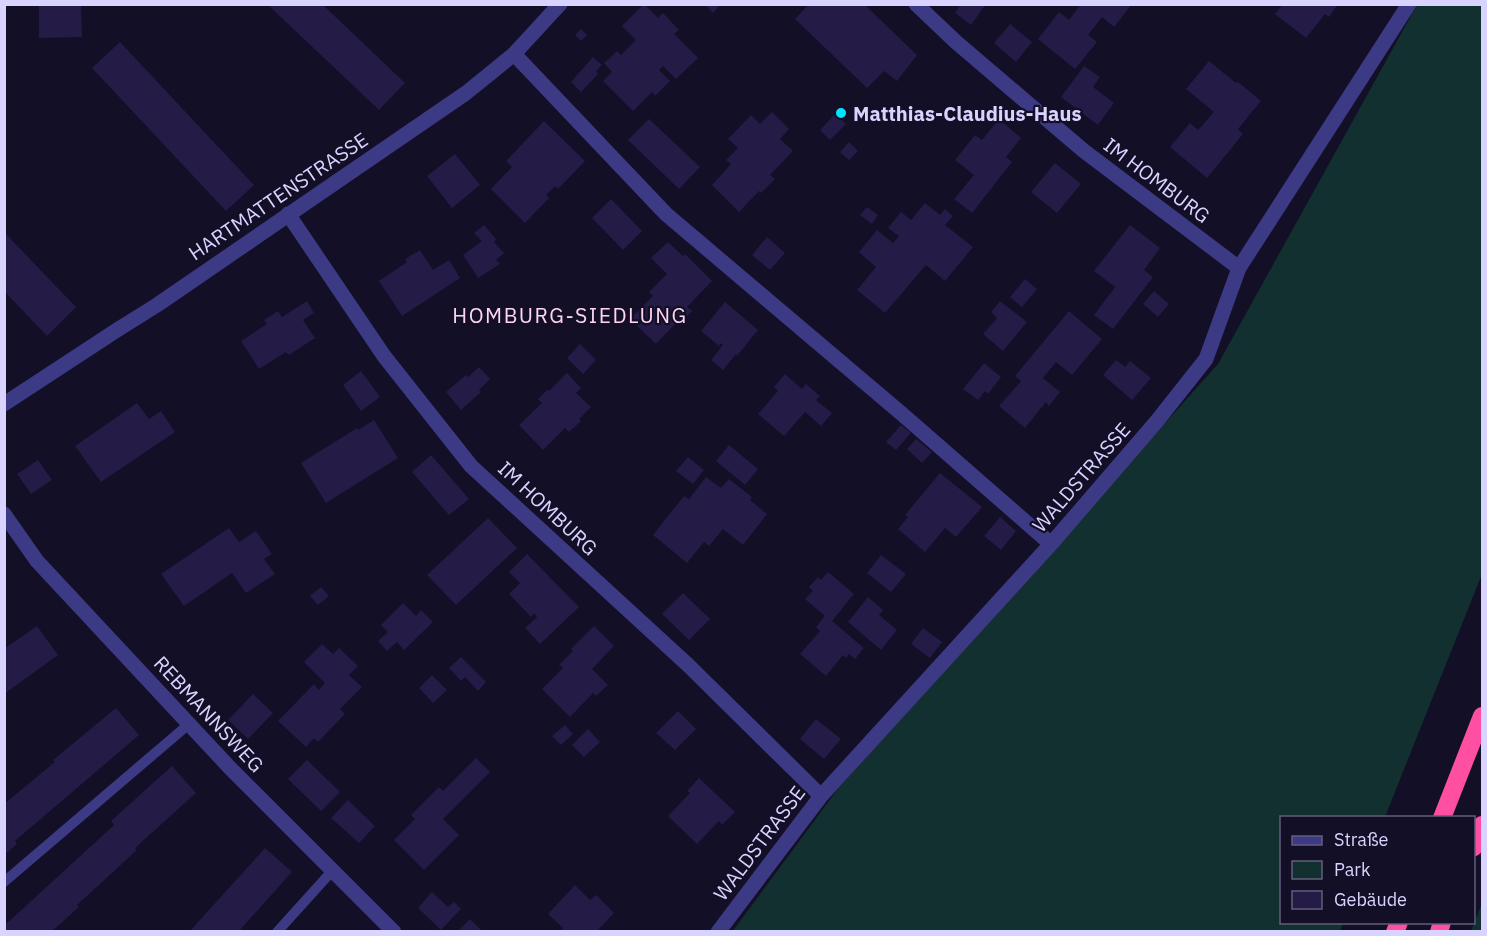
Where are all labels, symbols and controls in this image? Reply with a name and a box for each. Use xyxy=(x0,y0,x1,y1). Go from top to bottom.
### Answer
place label: Matthias-Claudius-Haus xyxy=(853,100,1082,127)
marker: Matthias-Claudius-Haus xyxy=(834,106,848,120)
street label: HARTMATTENSTRASSE xyxy=(183,126,373,266)
street label: IM HOMBURG xyxy=(1098,131,1216,229)
district label: HOMBURG-SIEDLUNG xyxy=(452,301,688,329)
street label: WALDSTRASSE xyxy=(1026,416,1136,538)
street label: IM HOMBURG xyxy=(492,455,604,561)
street label: REBMANNSWEG xyxy=(148,650,270,778)
street label: WALDSTRASSE xyxy=(707,780,811,906)
legend xyxy=(1280,816,1475,924)
text: Straße xyxy=(1334,828,1388,851)
text: Park xyxy=(1334,858,1371,881)
text: Gebäude xyxy=(1334,888,1407,911)

